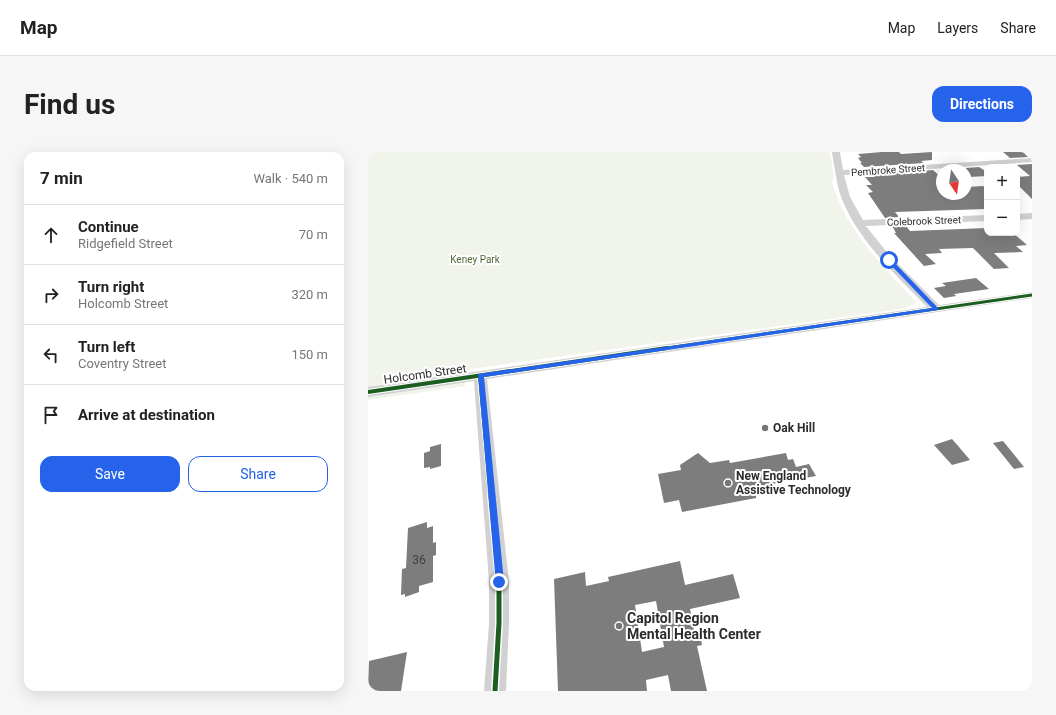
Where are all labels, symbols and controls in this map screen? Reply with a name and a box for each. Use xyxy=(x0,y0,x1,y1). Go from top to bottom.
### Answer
text: Map xyxy=(20,16,58,39)
text: Map xyxy=(888,20,915,36)
text: Layers xyxy=(937,20,978,36)
text: Share xyxy=(1000,20,1036,36)
button: Directions xyxy=(932,86,1032,122)
text: Find us xyxy=(24,88,115,121)
street label: Pembroke Street xyxy=(851,162,925,178)
north arrow xyxy=(936,164,972,200)
map controls xyxy=(984,164,1020,236)
button: + xyxy=(984,164,1020,200)
text: 7 min xyxy=(40,168,83,188)
text: Walk · 540 m xyxy=(253,171,328,186)
button: − xyxy=(984,200,1020,236)
street label: Colebrook Street xyxy=(887,214,961,228)
text: Continue xyxy=(78,218,139,236)
icon: ahead xyxy=(40,224,62,246)
text: 70 m xyxy=(299,227,328,242)
text: Ridgefield Street xyxy=(78,236,173,251)
route start xyxy=(880,251,898,269)
park label: Keney Park xyxy=(450,254,501,265)
text: Turn right xyxy=(78,278,144,296)
icon: right xyxy=(40,284,62,306)
text: 320 m xyxy=(291,287,328,302)
text: Holcomb Street xyxy=(78,296,168,311)
text: Turn left xyxy=(78,338,135,356)
icon: left xyxy=(40,344,62,366)
text: 150 m xyxy=(291,347,328,362)
text: Coventry Street xyxy=(78,356,167,371)
street label: Holcomb Street xyxy=(383,361,467,387)
icon: arrive xyxy=(40,404,62,426)
text: Arrive at destination xyxy=(78,406,215,424)
place label: Oak Hill xyxy=(773,421,815,435)
marker: Oak Hill xyxy=(760,423,770,433)
button: Save xyxy=(40,456,180,492)
button: Share xyxy=(188,456,328,492)
place label: New England Assistive Technology xyxy=(736,469,852,497)
marker: New England Assistive Technology xyxy=(723,478,733,488)
house number: 36 xyxy=(412,553,426,567)
route end xyxy=(490,573,508,591)
place label: Capitol Region Mental Health Center xyxy=(627,610,761,642)
marker: Capitol Region Mental Health Center xyxy=(614,621,624,631)

